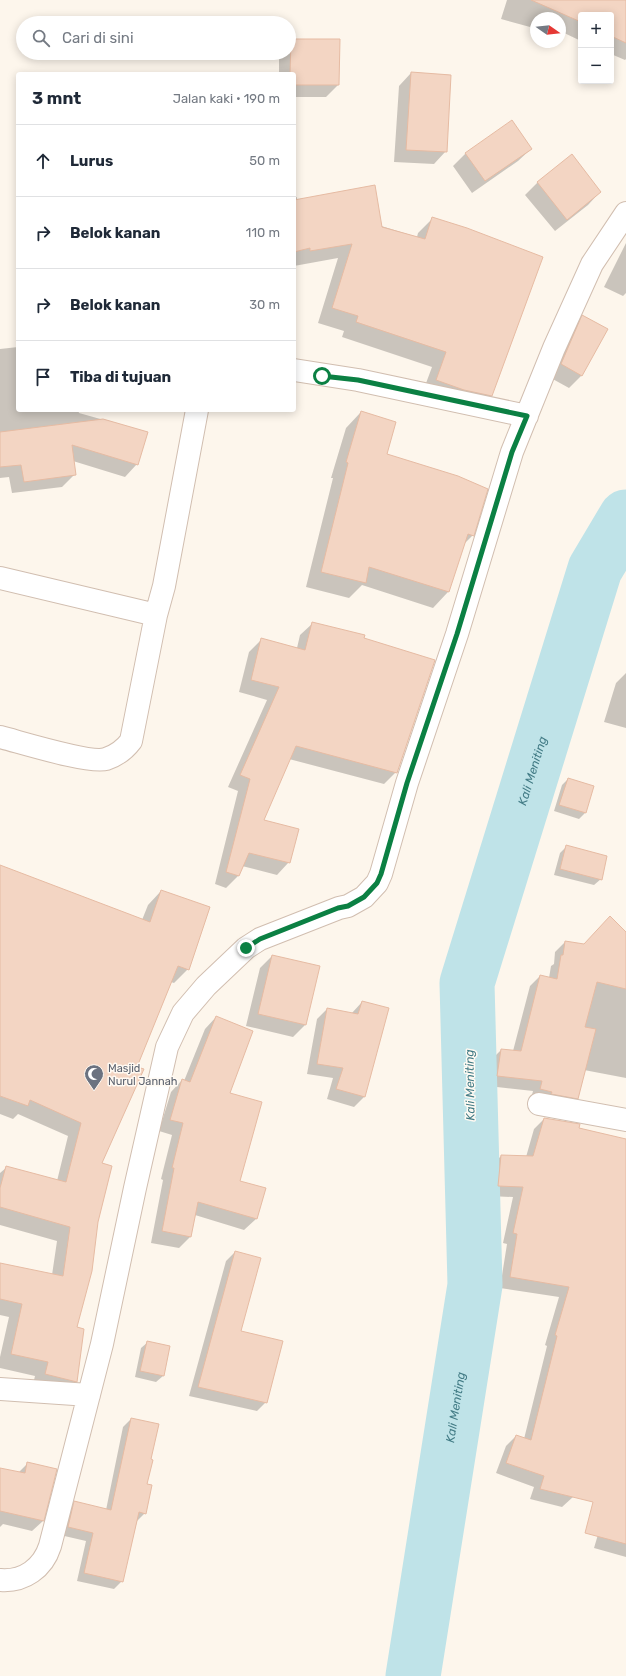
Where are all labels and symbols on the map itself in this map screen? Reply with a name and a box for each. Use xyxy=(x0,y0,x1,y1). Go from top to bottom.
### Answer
north arrow xyxy=(530,12,566,48)
route start xyxy=(313,367,331,385)
water label: Kali Meniting xyxy=(515,735,550,807)
route end xyxy=(237,939,255,957)
water label: Kali Meniting xyxy=(462,1049,478,1121)
place label: Masjid Nurul Jannah xyxy=(108,1062,178,1088)
mosque icon: Masjid Nurul Jannah xyxy=(83,1063,105,1091)
water label: Kali Meniting xyxy=(443,1371,468,1444)

